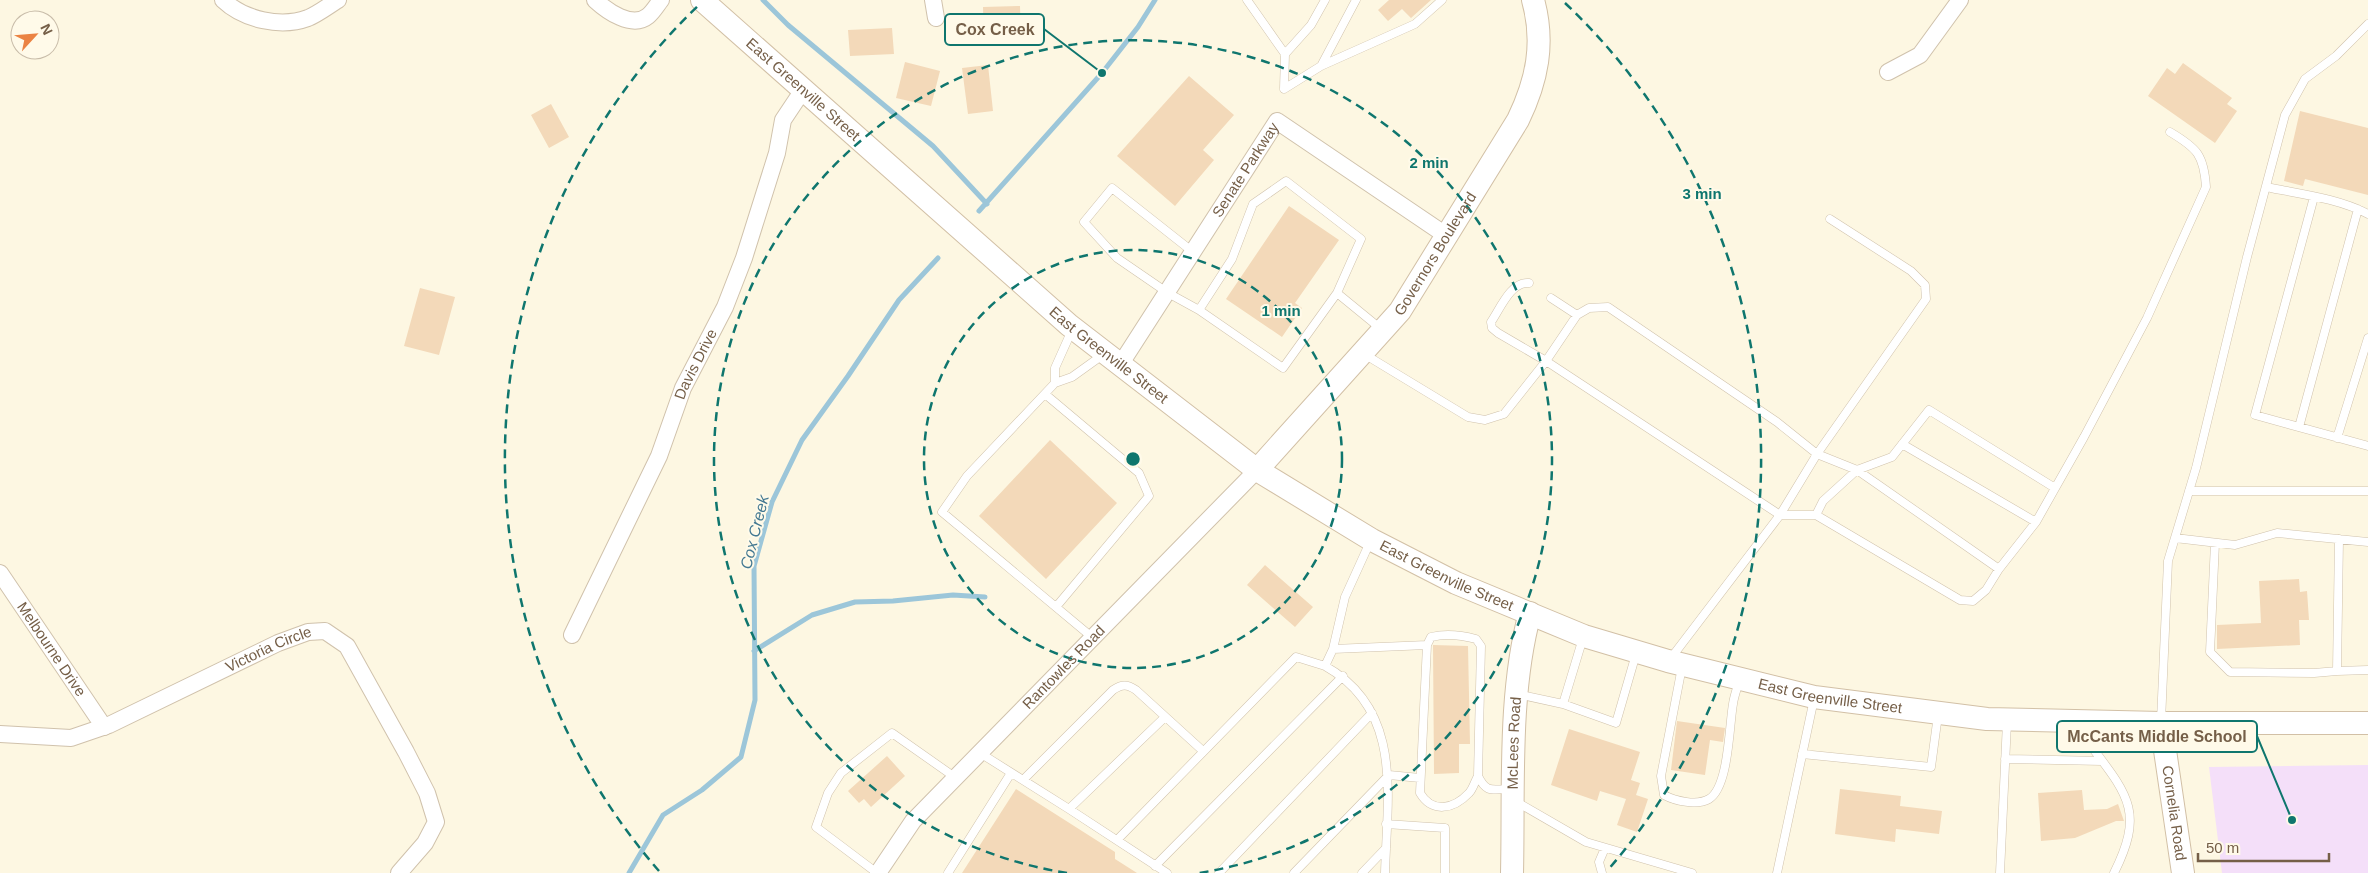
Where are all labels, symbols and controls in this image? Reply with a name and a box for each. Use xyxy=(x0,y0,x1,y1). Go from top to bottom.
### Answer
north arrow xyxy=(10,10,60,60)
callout: Cox Creek xyxy=(945,14,1044,45)
text: N xyxy=(37,21,56,37)
text: Cox Creek xyxy=(955,21,1035,38)
street label: East Greenville Street xyxy=(743,34,864,144)
street label: Senate Parkway xyxy=(1208,119,1282,220)
text: 2 min xyxy=(1409,154,1449,171)
text: 3 min xyxy=(1682,185,1722,202)
street label: Governors Boulevard xyxy=(1390,189,1479,318)
text: 1 min xyxy=(1261,302,1301,319)
street label: East Greenville Street xyxy=(1046,303,1172,407)
street label: Davis Drive xyxy=(671,326,720,402)
centre of rings xyxy=(1124,450,1142,468)
water label: Cox Creek xyxy=(737,492,772,571)
street label: East Greenville Street xyxy=(1377,536,1517,614)
street label: Melbourne Drive xyxy=(14,599,90,699)
street label: Victoria Circle xyxy=(223,622,314,675)
street label: Rantowles Road xyxy=(1019,622,1108,712)
street label: East Greenville Street xyxy=(1757,675,1904,716)
street label: McLees Road xyxy=(1504,696,1524,789)
callout: McCants Middle School xyxy=(2057,721,2257,752)
text: McCants Middle School xyxy=(2067,728,2247,745)
street label: Cornelia Road xyxy=(2159,764,2190,862)
scale bar xyxy=(2198,830,2329,862)
text: 50 m xyxy=(2206,839,2239,856)

